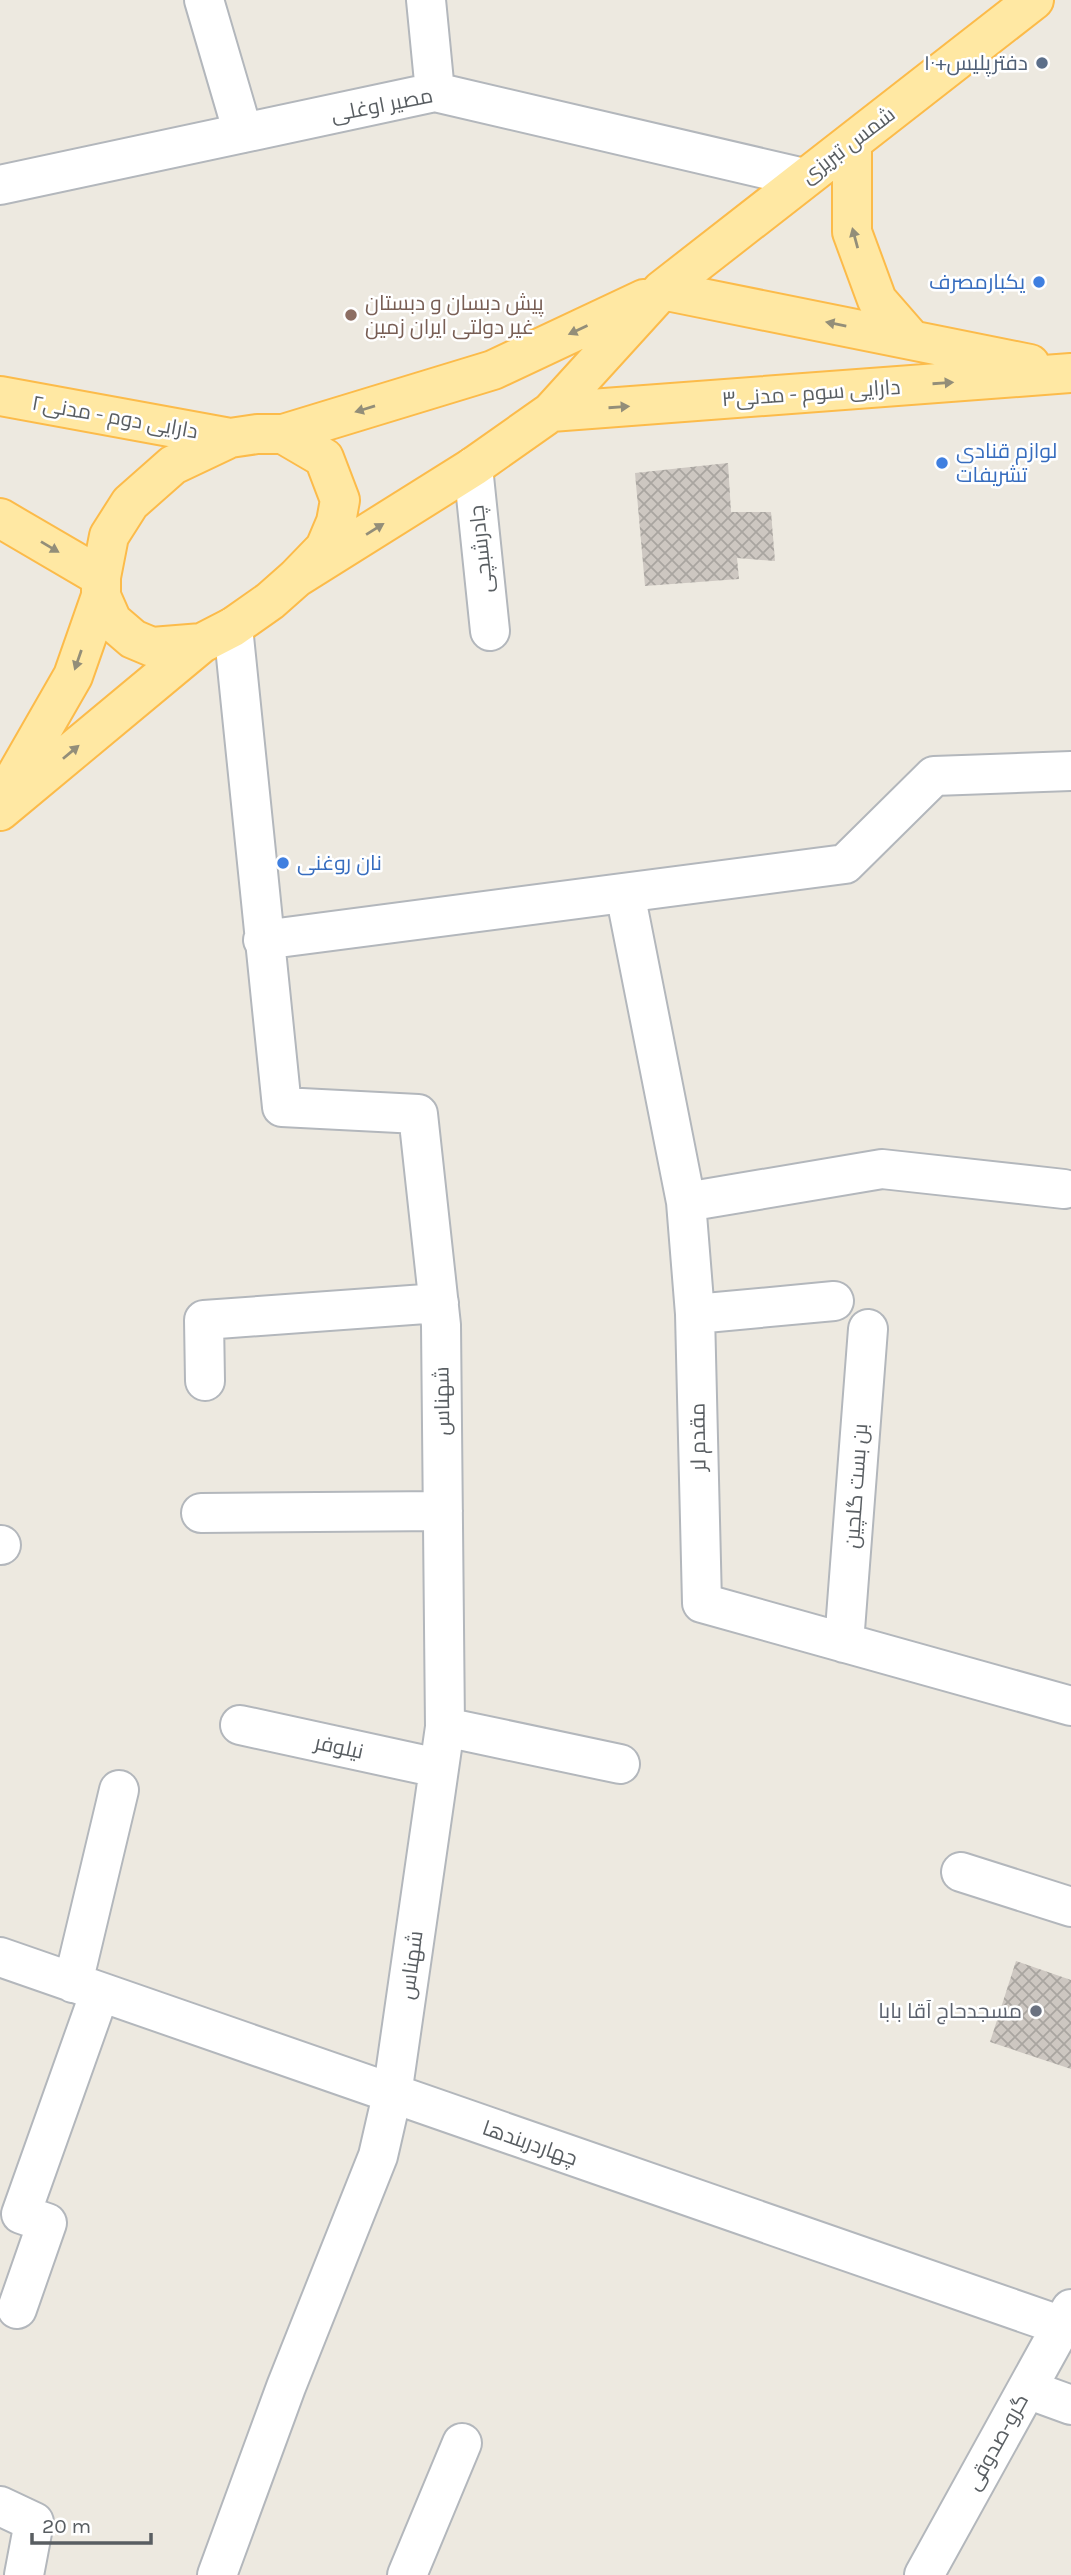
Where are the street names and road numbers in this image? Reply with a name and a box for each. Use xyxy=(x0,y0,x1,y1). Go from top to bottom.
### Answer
street label: مصیر اوغلی xyxy=(329,83,435,128)
street label: شمس تبریزی xyxy=(796,102,900,189)
street label: دارایی سوم - مدنی۳ xyxy=(721,375,901,413)
street label: دارایی دوم - مدنی۲ xyxy=(30,391,200,445)
street label: چادرشبچی xyxy=(464,504,500,594)
street label: شهناس xyxy=(429,1366,456,1436)
street label: مقدم لر xyxy=(685,1403,713,1472)
street label: بن بست گلچین xyxy=(840,1423,874,1549)
street label: نیلوفر xyxy=(311,1730,366,1764)
street label: شهناس xyxy=(394,1929,429,2001)
street label: چهاردربندها xyxy=(479,2116,581,2172)
street label: گرو-صدوقی xyxy=(961,2390,1034,2495)

